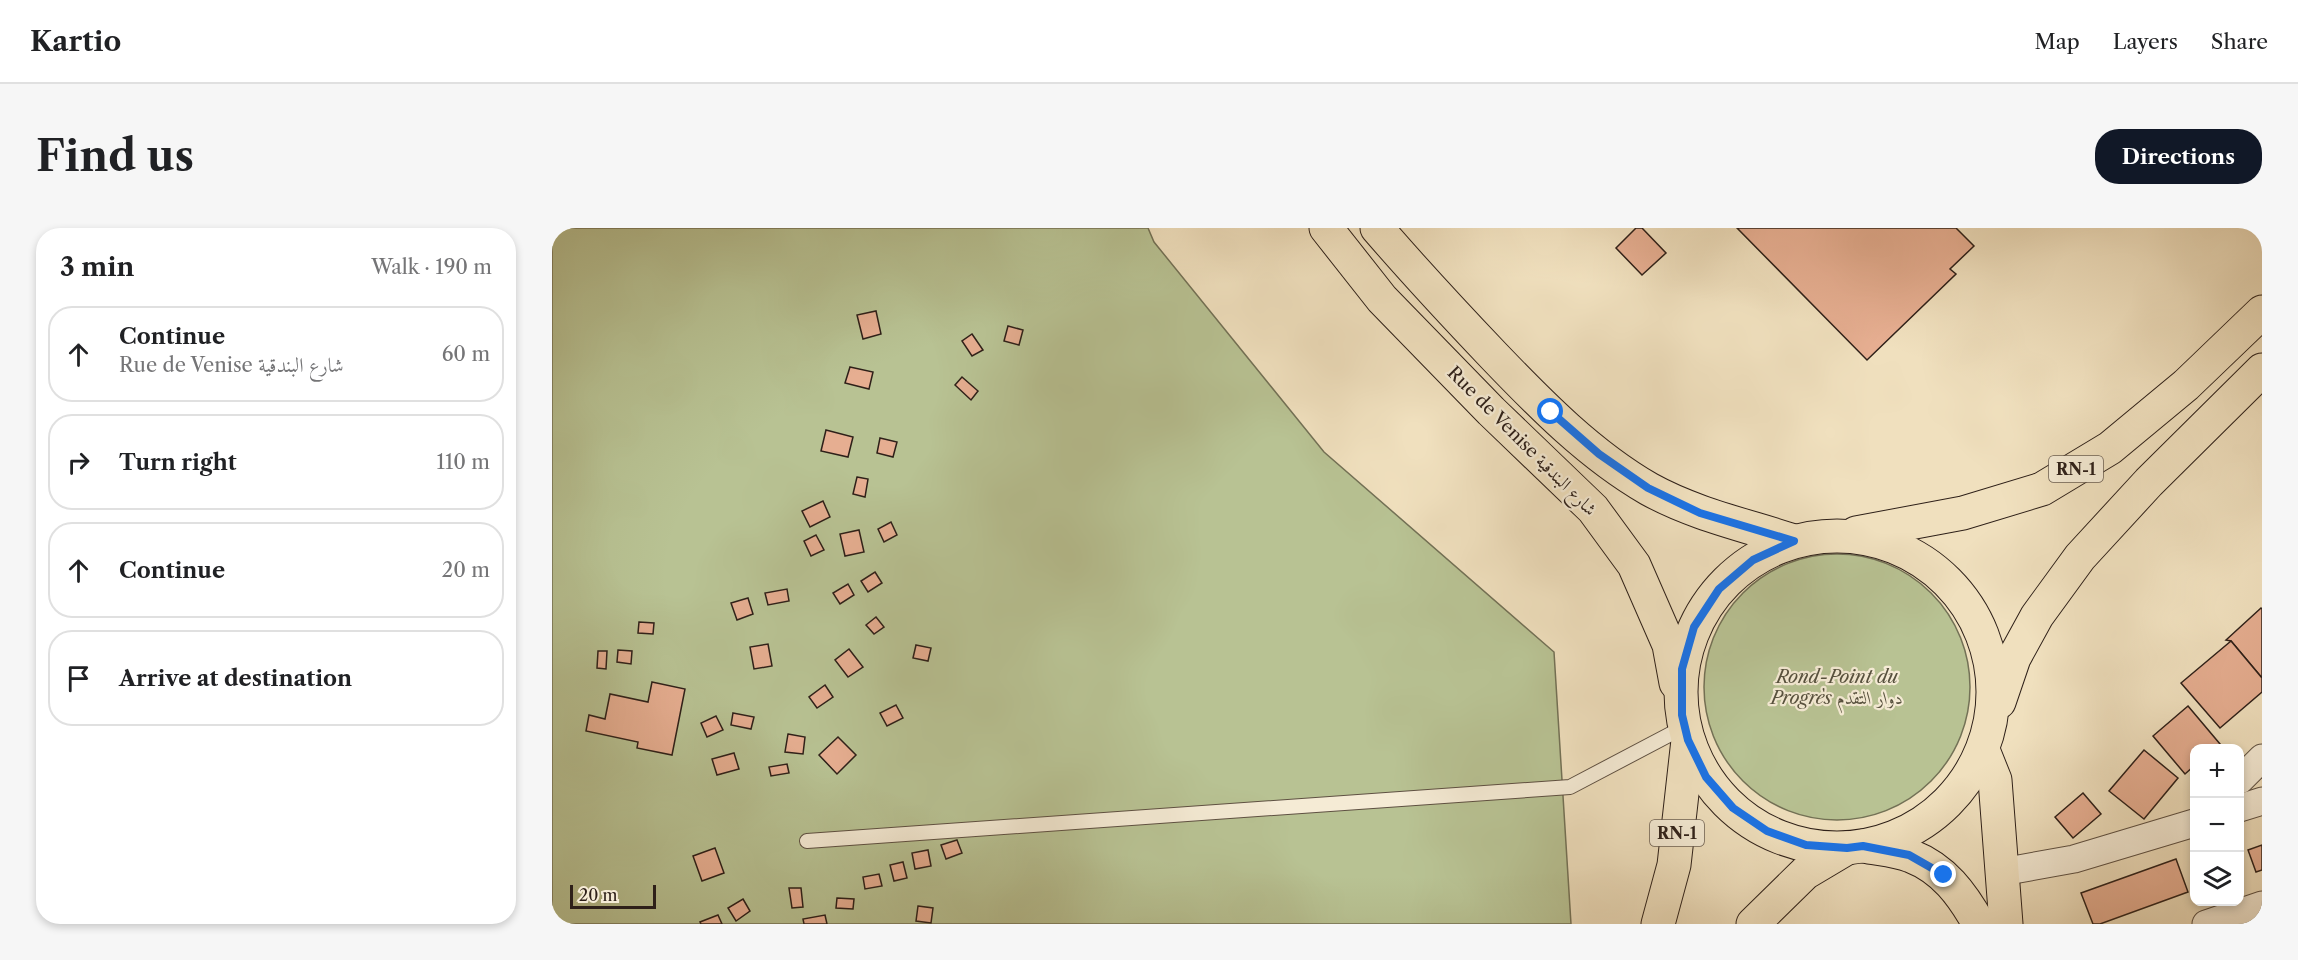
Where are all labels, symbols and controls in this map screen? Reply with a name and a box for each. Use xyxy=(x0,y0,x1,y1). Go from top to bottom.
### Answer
text: Kartio xyxy=(30,24,121,58)
text: Map xyxy=(2035,29,2080,54)
text: Layers xyxy=(2113,29,2178,54)
text: Share xyxy=(2211,29,2268,54)
button: Directions xyxy=(2095,129,2262,184)
text: Find us xyxy=(36,130,194,182)
text: 3 min xyxy=(60,251,134,283)
text: Walk · 190 m xyxy=(371,255,492,279)
text: Continue xyxy=(119,323,225,350)
icon: ahead xyxy=(62,338,95,371)
text: 60 m xyxy=(442,342,490,366)
text: Rue de Venise شارع البندقية xyxy=(119,353,344,377)
street label: Rue de Venise شارع البندقية xyxy=(1440,362,1601,523)
route start xyxy=(1537,398,1563,424)
icon: right xyxy=(62,446,95,479)
text: Turn right xyxy=(119,449,237,476)
text: 110 m xyxy=(437,450,490,474)
road number: RN-1 xyxy=(2049,456,2103,482)
icon: ahead xyxy=(62,554,95,587)
text: Continue xyxy=(119,557,225,584)
text: 20 m xyxy=(442,558,490,582)
icon: arrive xyxy=(62,662,95,695)
text: Arrive at destination xyxy=(119,665,352,692)
park label: Rond-Point du Progrès دوار التقدم xyxy=(1769,666,1903,714)
map controls xyxy=(2190,744,2244,906)
button: + xyxy=(2190,744,2244,798)
button: − xyxy=(2190,798,2244,852)
road number: RN-1 xyxy=(1650,820,1704,846)
button: layers xyxy=(2190,852,2244,906)
route end xyxy=(1930,861,1956,887)
scale bar xyxy=(570,882,656,910)
text: 20 m xyxy=(579,885,618,905)

